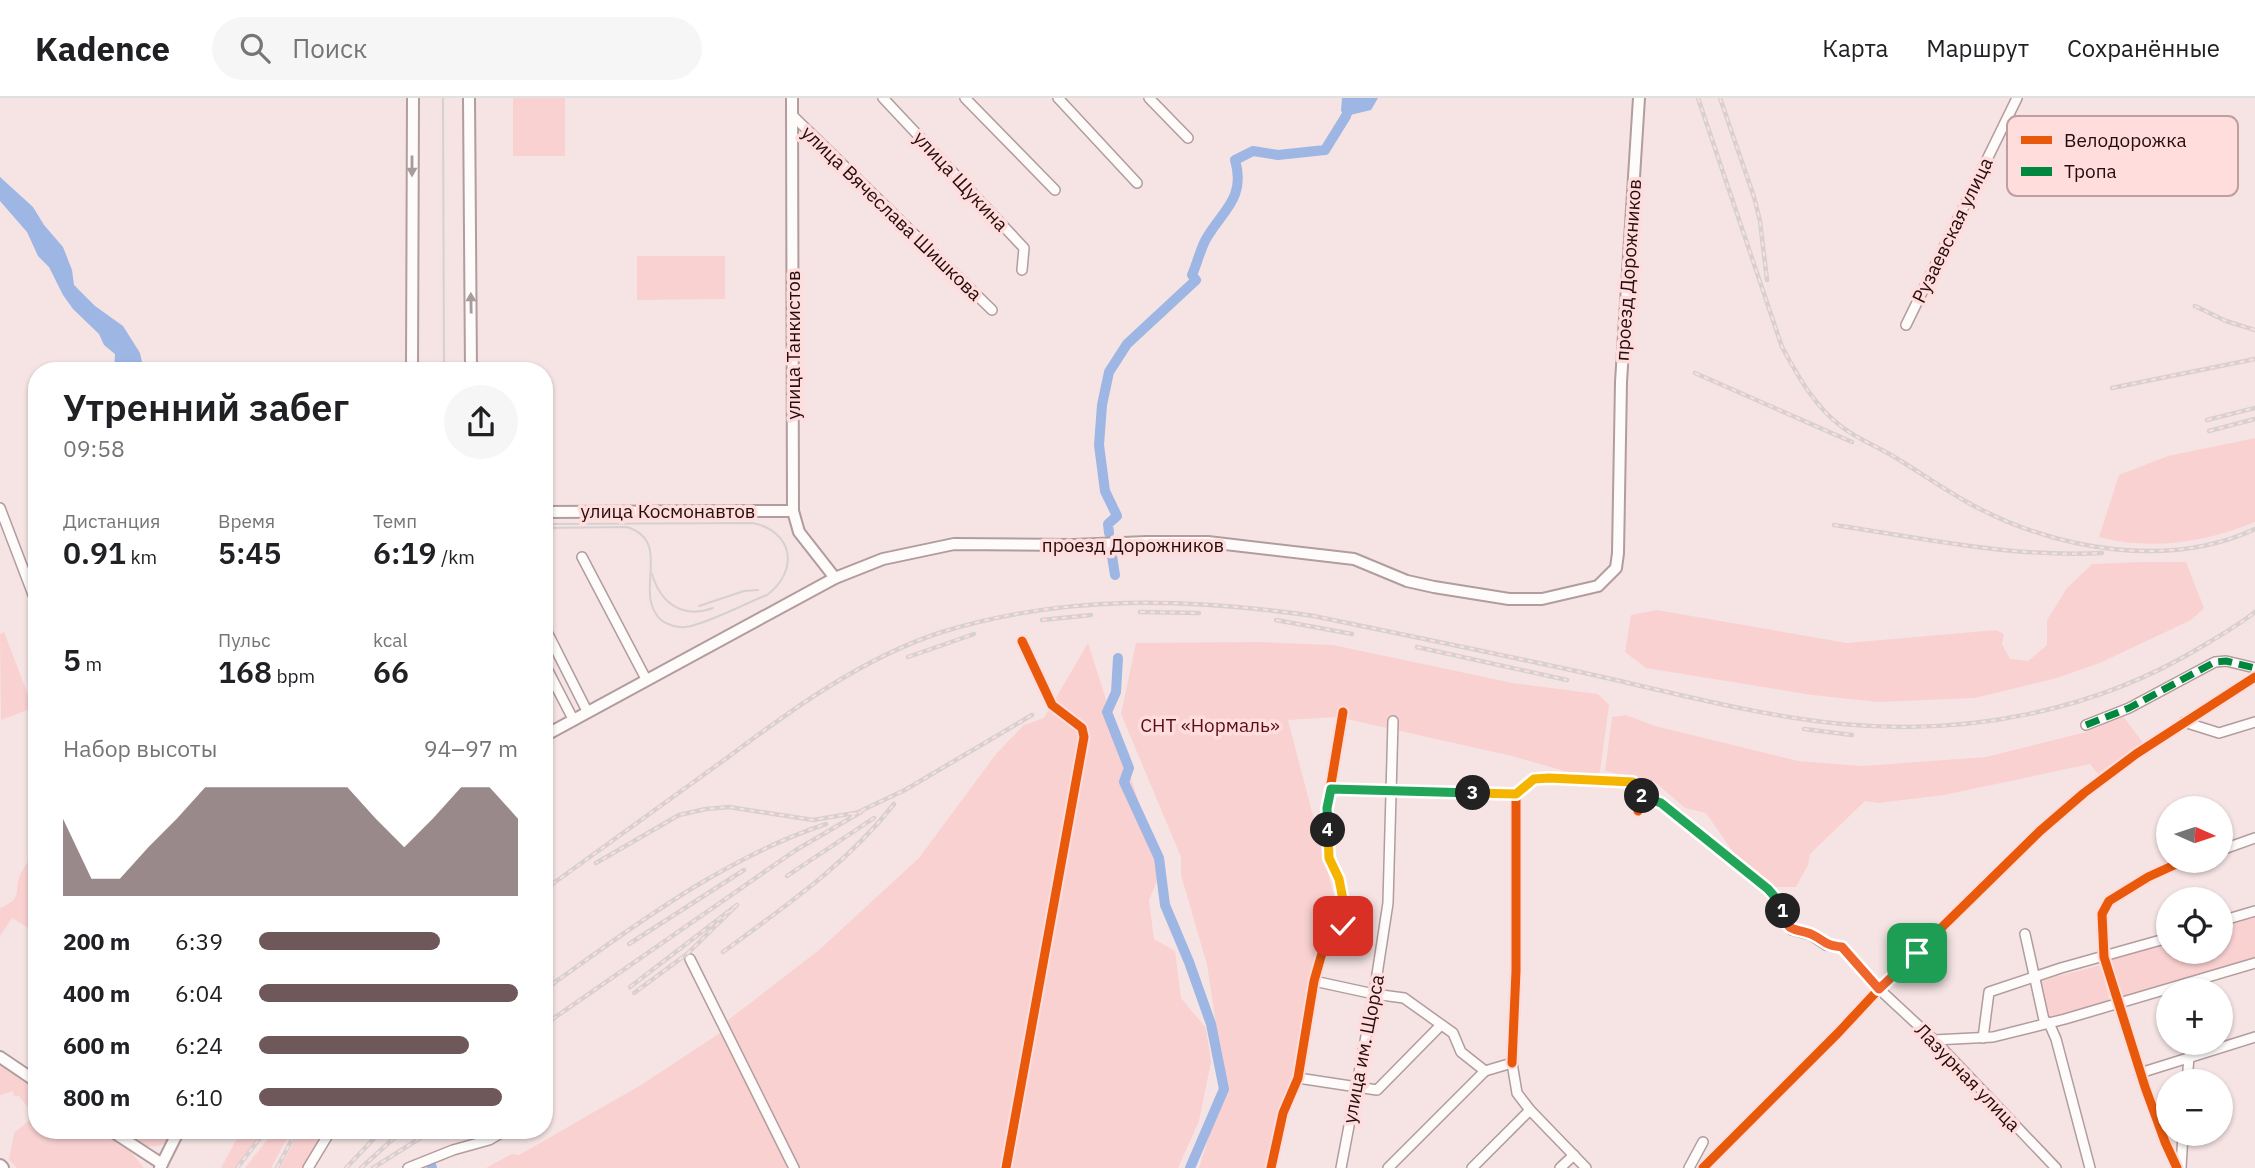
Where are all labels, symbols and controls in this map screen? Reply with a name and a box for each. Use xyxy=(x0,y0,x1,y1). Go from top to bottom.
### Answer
search box xyxy=(212,17,702,80)
text: Kadence xyxy=(35,27,170,70)
icon: search xyxy=(236,29,274,67)
text: Поиск xyxy=(292,31,367,65)
text: Карта xyxy=(1822,32,1888,64)
text: Маршрут xyxy=(1926,32,2029,64)
text: Сохранённые xyxy=(2067,32,2220,64)
legend xyxy=(2007,116,2238,196)
street label: улица Вячеслава Шишкова xyxy=(797,120,987,306)
street label: улица Щукина xyxy=(908,126,1014,236)
text: Велодорожка xyxy=(2064,128,2187,152)
street label: Рузаевская улица xyxy=(1906,153,1998,307)
one-way arrow xyxy=(406,155,418,177)
text: Тропа xyxy=(2064,159,2117,183)
street label: проезд Дорожников xyxy=(1610,178,1646,362)
street label: улица Танкистов xyxy=(781,270,805,420)
one-way arrow xyxy=(465,292,477,314)
text: Утренний забег xyxy=(63,382,349,431)
button: share xyxy=(444,385,518,459)
text: 09:58 xyxy=(63,433,125,463)
street label: улица Космонавтов xyxy=(581,499,755,523)
text: Дистанция xyxy=(63,509,160,533)
text: Время xyxy=(218,509,275,533)
text: Темп xyxy=(373,509,417,533)
text: 0.91 xyxy=(63,533,126,572)
text: 5:45 xyxy=(218,533,282,572)
text: 6:19 xyxy=(373,533,437,572)
street label: проезд Дорожников xyxy=(1042,533,1224,557)
text: km xyxy=(126,545,157,569)
text: /km xyxy=(437,545,475,569)
text: Пульс xyxy=(218,628,271,652)
text: kcal xyxy=(373,628,408,652)
text: 5 xyxy=(63,640,81,679)
text: m xyxy=(81,652,102,676)
text: 168 xyxy=(218,652,272,691)
text: 66 xyxy=(373,652,409,691)
text: bpm xyxy=(272,664,315,688)
park label: СНТ «Нормаль» xyxy=(1140,713,1280,737)
text: Набор высоты xyxy=(63,733,217,763)
text: 94–97 m xyxy=(424,733,518,763)
pin: 3 xyxy=(1456,776,1490,810)
pin: 2 xyxy=(1624,778,1660,814)
text: 3 xyxy=(1467,780,1478,804)
text: 2 xyxy=(1636,783,1647,807)
north arrow xyxy=(2156,796,2233,873)
map controls xyxy=(2156,796,2233,1146)
pin: 4 xyxy=(1310,812,1346,848)
text: 4 xyxy=(1322,817,1333,841)
button: locate xyxy=(2156,887,2233,964)
pin: 1 xyxy=(1766,894,1800,928)
pin xyxy=(1313,896,1373,956)
text: 1 xyxy=(1777,898,1788,922)
icon: check xyxy=(1324,907,1362,945)
pin xyxy=(1887,923,1947,983)
text: 200 m xyxy=(63,926,130,956)
text: 6:39 xyxy=(175,926,223,956)
icon: arrive xyxy=(1898,934,1936,972)
street label: улица им. Щорса xyxy=(1337,972,1389,1126)
text: 400 m xyxy=(63,978,130,1008)
text: 6:04 xyxy=(175,978,223,1008)
button: + xyxy=(2156,978,2233,1055)
street label: Лазурная улица xyxy=(1910,1018,2026,1136)
text: 600 m xyxy=(63,1030,130,1060)
text: 6:24 xyxy=(175,1030,223,1060)
button: − xyxy=(2156,1069,2233,1146)
text: 800 m xyxy=(63,1082,130,1112)
text: 6:10 xyxy=(175,1082,223,1112)

